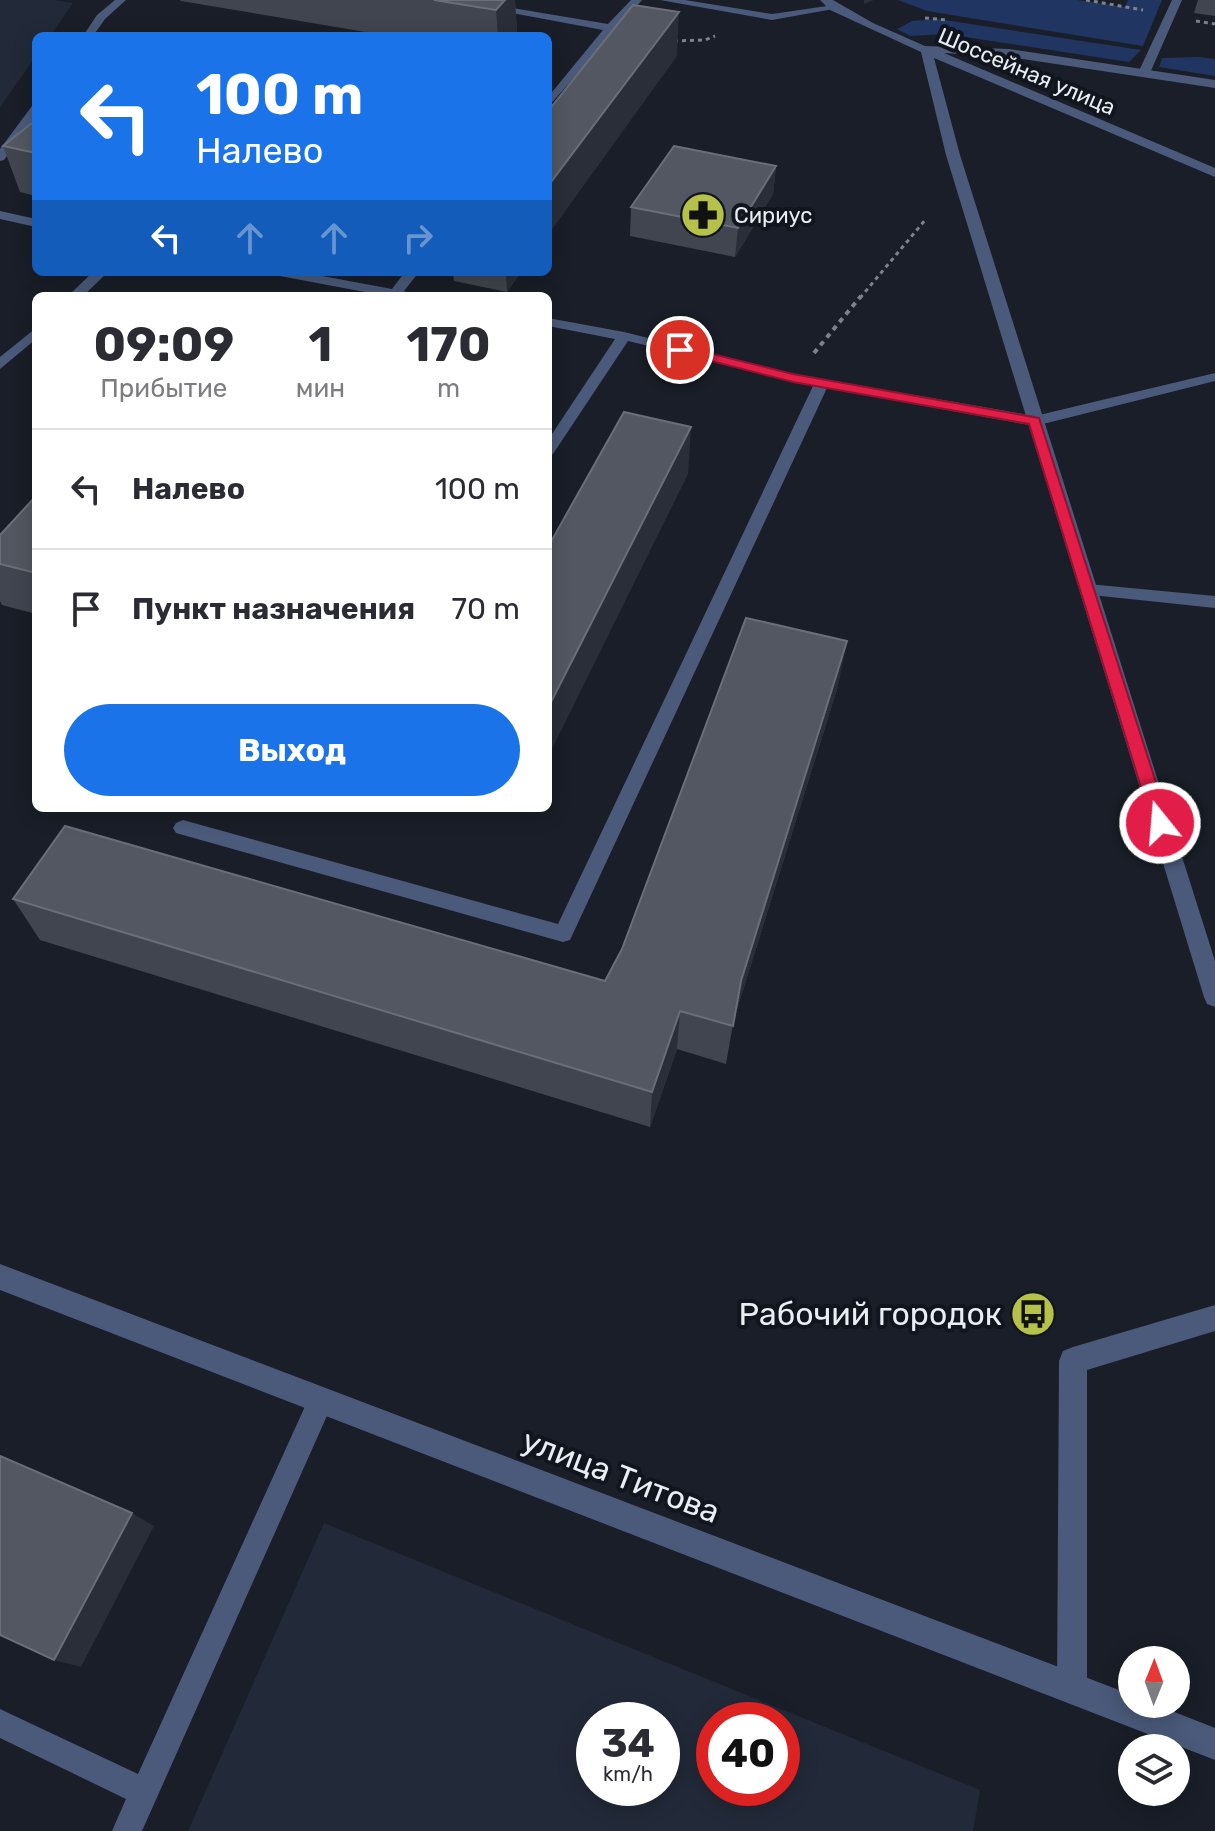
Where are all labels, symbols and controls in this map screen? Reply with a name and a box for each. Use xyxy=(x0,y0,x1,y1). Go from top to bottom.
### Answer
street label: Шоссейная улица xyxy=(934,22,1119,121)
text: 100 m xyxy=(196,62,363,128)
icon: left xyxy=(64,64,168,168)
text: Налево xyxy=(196,129,323,172)
pharmacy icon: Сириус xyxy=(679,191,727,239)
place label: Сириус xyxy=(734,202,812,229)
icon: left xyxy=(144,216,188,260)
icon: ahead xyxy=(228,216,272,260)
icon: ahead xyxy=(312,216,356,260)
icon: right xyxy=(396,216,440,260)
text: 09:09 xyxy=(93,316,234,373)
text: 1 xyxy=(308,316,332,373)
text: 170 xyxy=(407,316,491,373)
pin xyxy=(646,316,714,384)
icon: arrive xyxy=(658,328,702,372)
text: Прибытие xyxy=(100,373,227,404)
text: мин xyxy=(296,373,345,404)
text: m xyxy=(437,373,460,404)
icon: left xyxy=(64,467,108,511)
text: Налево xyxy=(132,471,245,507)
text: 100 m xyxy=(435,471,520,507)
icon: arrive xyxy=(64,587,108,631)
text: Пункт назначения xyxy=(132,591,415,627)
text: 70 m xyxy=(452,591,520,627)
button: Выход xyxy=(64,704,520,796)
position arrow xyxy=(1118,781,1202,865)
bus stop icon: Рабочий городок xyxy=(1009,1290,1057,1338)
place label: Рабочий городок xyxy=(738,1295,1002,1333)
street label: улица Титова xyxy=(517,1421,725,1531)
north arrow xyxy=(1118,1646,1190,1718)
map controls xyxy=(1118,1646,1190,1806)
speed limit sign: 40 xyxy=(696,1702,800,1806)
text: 34 xyxy=(601,1720,655,1767)
button: layers xyxy=(1118,1734,1190,1806)
text: km/h xyxy=(603,1762,653,1786)

